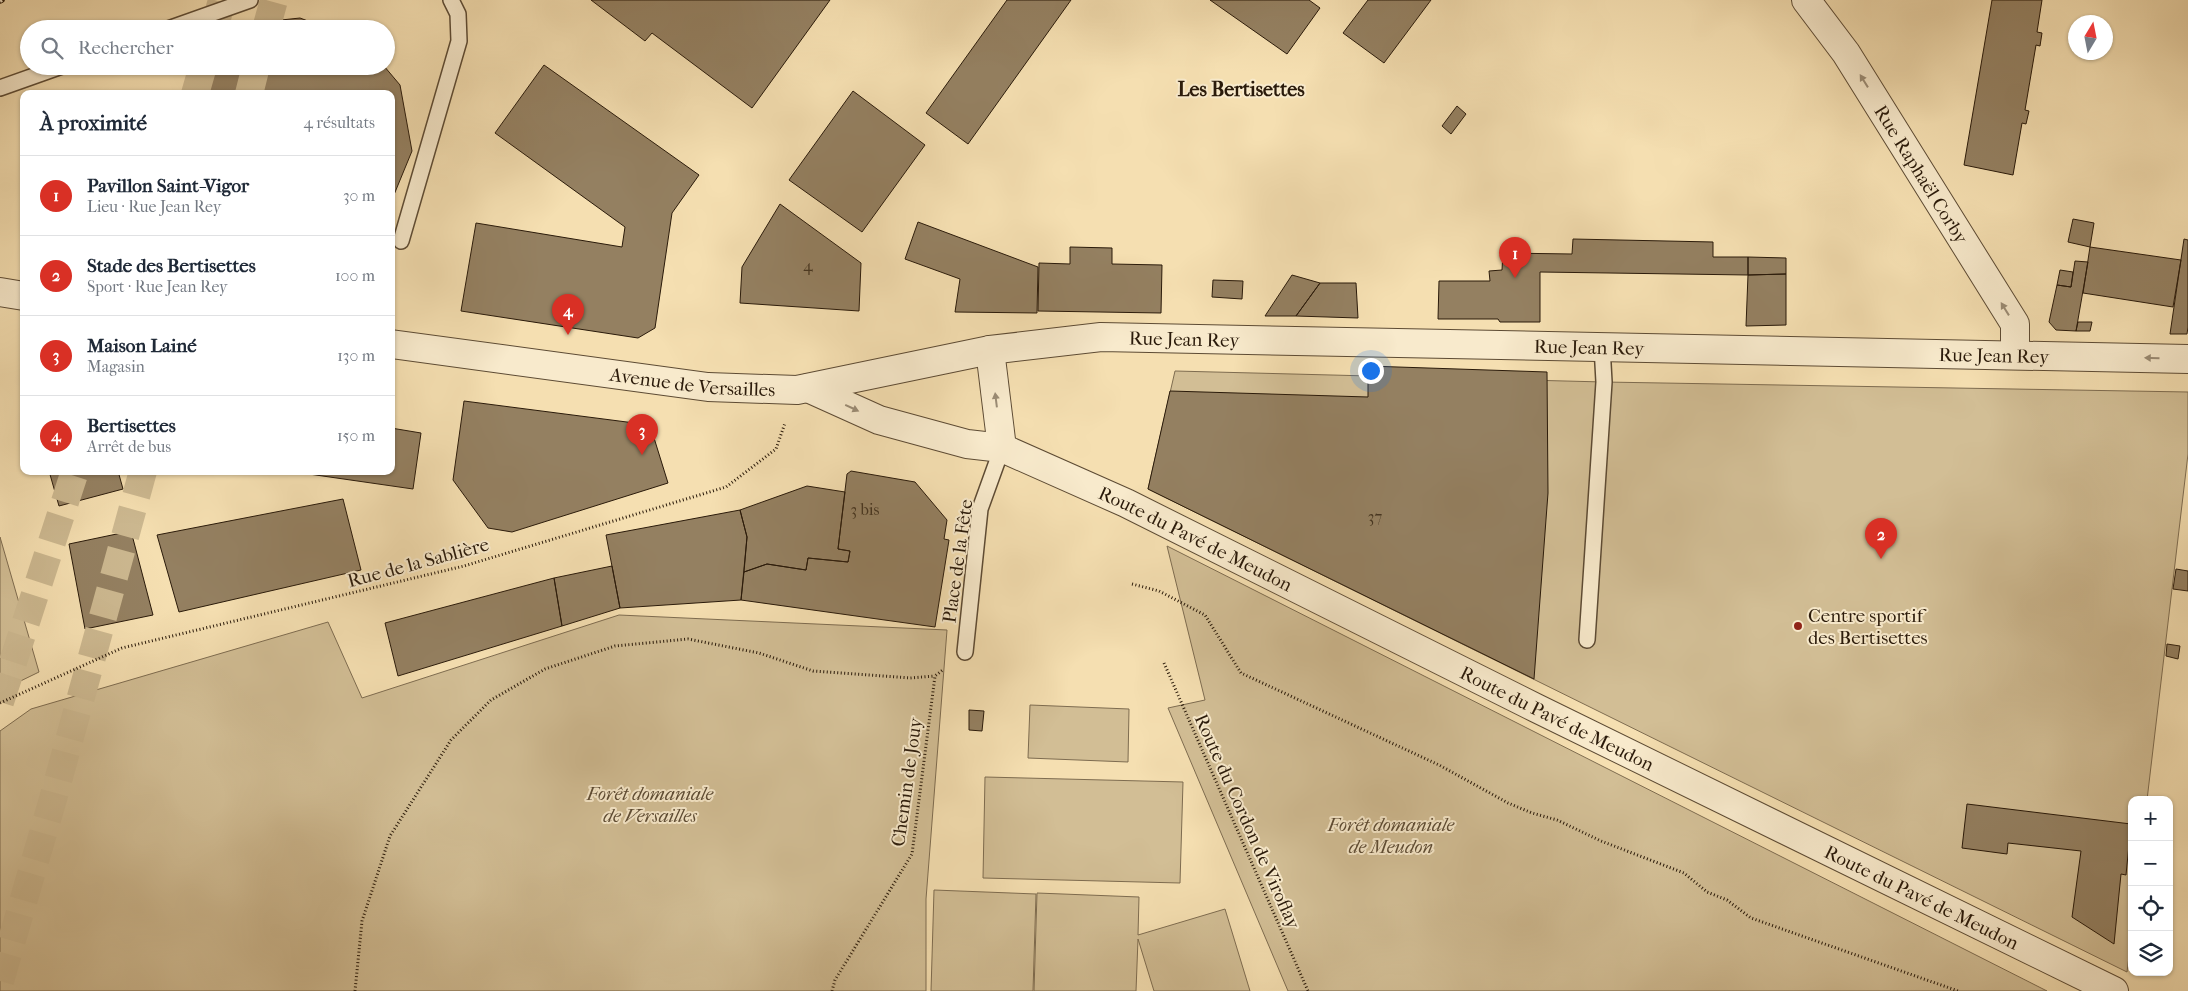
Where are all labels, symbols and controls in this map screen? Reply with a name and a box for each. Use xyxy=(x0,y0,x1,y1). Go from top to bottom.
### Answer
north arrow xyxy=(2068,15,2113,60)
search box xyxy=(20,20,395,75)
icon: search xyxy=(38,34,66,62)
text: Rechercher xyxy=(78,37,174,59)
one-way arrow xyxy=(1859,75,1869,88)
district label: Les Bertisettes xyxy=(1177,78,1305,101)
street label: Rue Raphaël Corby xyxy=(1869,101,1972,248)
text: À proximité xyxy=(40,111,147,135)
text: 4 résultats xyxy=(303,113,375,132)
text: Pavillon Saint-Vigor xyxy=(87,175,249,197)
text: 1 xyxy=(53,186,59,205)
text: 30 m xyxy=(343,186,375,205)
text: Lieu · Rue Jean Rey xyxy=(87,197,221,216)
pin: 1 xyxy=(1499,237,1531,278)
text: Stade des Bertisettes xyxy=(87,255,256,277)
house number: 4 xyxy=(803,256,813,275)
text: 2 xyxy=(52,266,60,285)
text: 100 m xyxy=(335,266,375,285)
text: Sport · Rue Jean Rey xyxy=(87,277,228,296)
pin: 4 xyxy=(552,294,584,335)
one-way arrow xyxy=(2001,302,2010,315)
street label: Rue Jean Rey xyxy=(1129,328,1240,352)
text: Maison Lainé xyxy=(87,335,197,357)
street label: Rue Jean Rey xyxy=(1534,336,1645,360)
street label: Rue Jean Rey xyxy=(1939,344,2050,368)
text: 3 xyxy=(53,346,59,365)
text: 130 m xyxy=(337,346,375,365)
one-way arrow xyxy=(2144,354,2160,362)
text: Magasin xyxy=(87,357,145,376)
your location xyxy=(1358,358,1384,384)
street label: Avenue de Versailles xyxy=(607,364,776,401)
one-way arrow xyxy=(992,391,1000,407)
one-way arrow xyxy=(845,404,859,412)
pin: 3 xyxy=(626,414,658,455)
text: Bertisettes xyxy=(87,415,176,437)
text: 4 xyxy=(51,426,61,445)
text: 150 m xyxy=(337,426,375,445)
text: Arrêt de bus xyxy=(87,437,171,456)
street label: Route du Pavé de Meudon xyxy=(1095,482,1296,596)
street label: Place de la Fête xyxy=(938,498,978,625)
house number: 3 bis xyxy=(851,500,880,519)
house number: 37 xyxy=(1368,507,1382,526)
pin: 2 xyxy=(1865,518,1897,559)
street label: Rue de la Sablière xyxy=(345,534,491,592)
place label: Centre sportif des Bertisettes xyxy=(1808,605,1928,649)
marker: Centre sportif des Bertisettes xyxy=(1792,620,1804,632)
street label: Route du Pavé de Meudon xyxy=(1456,662,1657,776)
street label: Route du Cordon de Viroflay xyxy=(1190,711,1305,933)
street label: Chemin de Jouy xyxy=(887,715,927,848)
park label: Forêt domaniale de Versailles xyxy=(586,783,715,827)
map controls xyxy=(2128,796,2173,976)
button: + xyxy=(2128,796,2173,841)
park label: Forêt domaniale de Meudon xyxy=(1327,814,1456,858)
street label: Route du Pavé de Meudon xyxy=(1821,841,2022,955)
button: − xyxy=(2128,841,2173,886)
button: locate xyxy=(2128,886,2173,931)
button: layers xyxy=(2128,931,2173,976)

